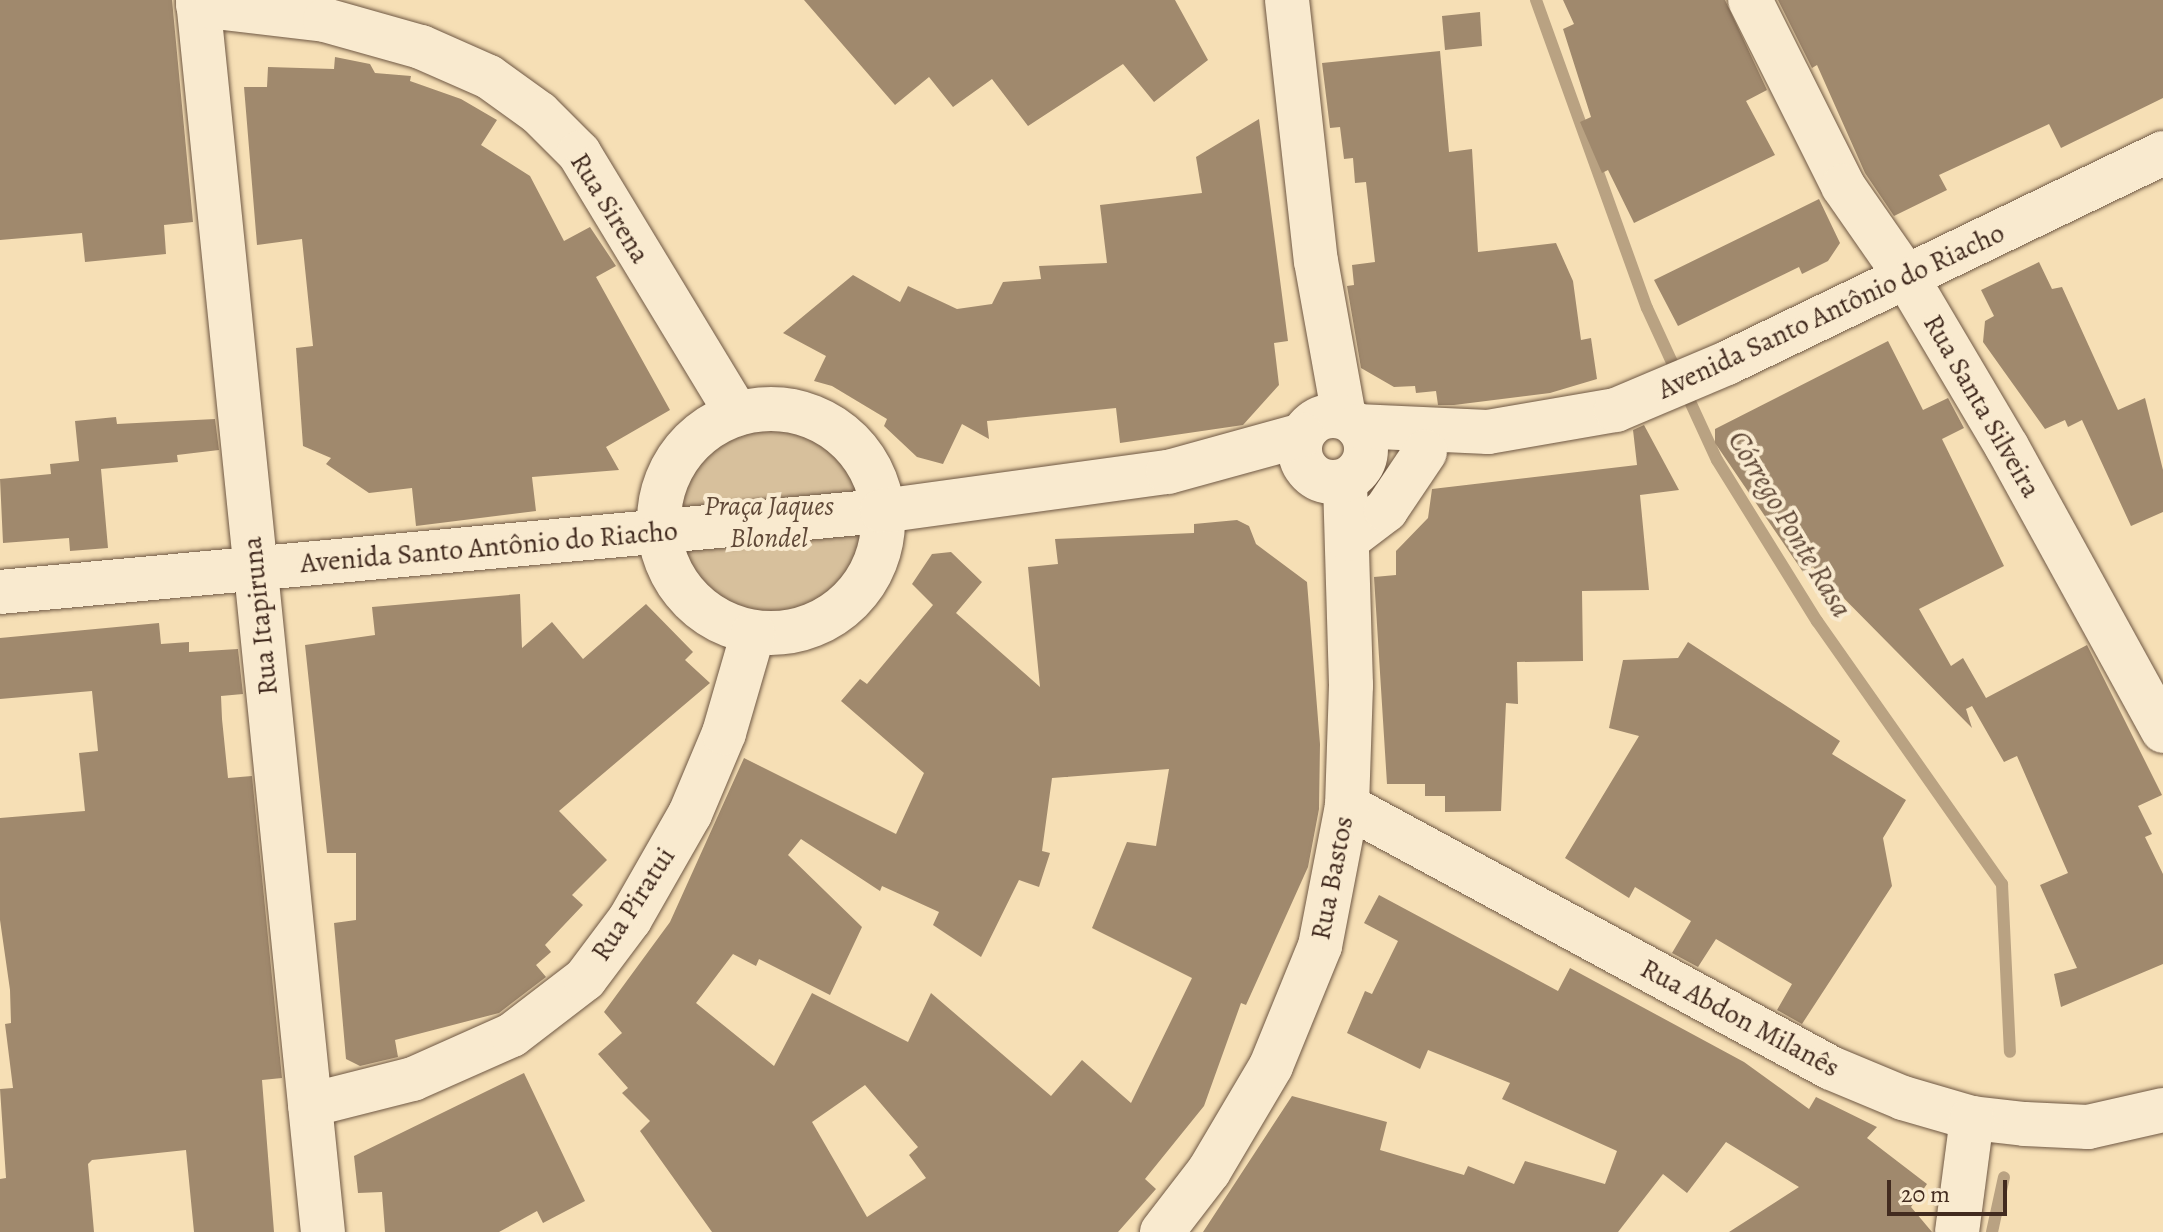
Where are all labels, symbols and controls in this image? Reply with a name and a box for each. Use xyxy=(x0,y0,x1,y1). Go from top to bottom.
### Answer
street label: Rua Sirena xyxy=(563,147,657,269)
street label: Avenida Santo Antônio do Riacho xyxy=(1652,216,2010,406)
street label: Rua Santa Silveira xyxy=(1916,309,2048,503)
water label: Córrego Ponte Rasa xyxy=(1720,424,1860,624)
park label: Praça Jaques Blondel xyxy=(704,489,834,555)
street label: Avenida Santo Antônio do Riacho xyxy=(299,514,679,580)
street label: Rua Itapiruna xyxy=(235,535,285,697)
street label: Rua Bastos xyxy=(1304,813,1360,943)
street label: Rua Piratui xyxy=(584,841,682,967)
street label: Rua Abdon Milanês xyxy=(1635,951,1845,1085)
scale bar xyxy=(1891,1164,2011,1214)
text: 20 m xyxy=(1901,1178,1950,1210)

